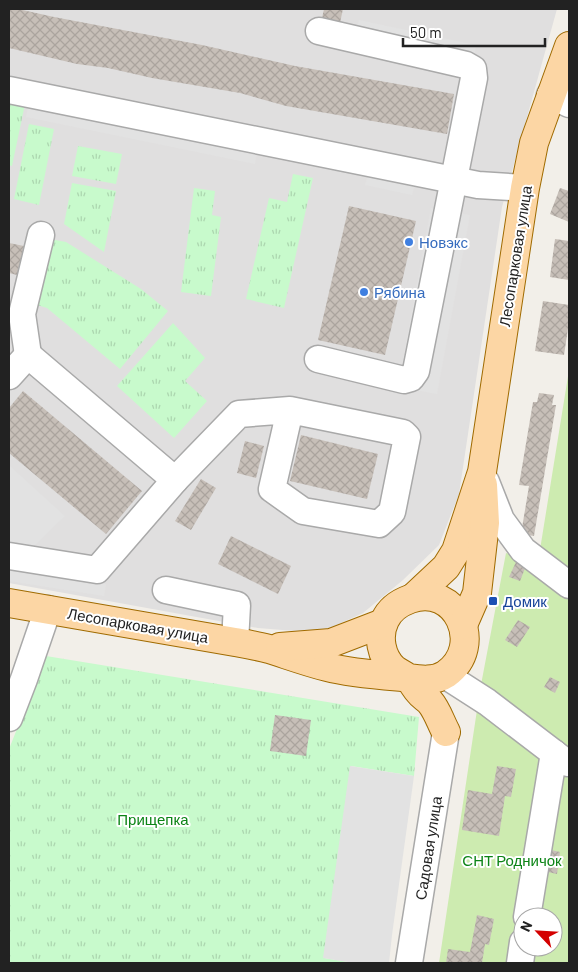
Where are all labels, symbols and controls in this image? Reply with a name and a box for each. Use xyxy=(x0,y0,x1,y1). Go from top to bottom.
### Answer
scale bar xyxy=(403,15,546,47)
text: 50 m xyxy=(410,23,442,41)
street label: Лесопарковая улица xyxy=(495,184,535,328)
place label: Новэкс xyxy=(419,233,469,251)
marker: Новэкс xyxy=(403,236,415,248)
place label: Рябина xyxy=(374,283,426,301)
marker: Рябина xyxy=(358,286,370,298)
place label: Домик xyxy=(503,592,547,610)
marker: Домик xyxy=(487,595,499,607)
street label: Лесопарковая улица xyxy=(66,604,210,646)
street label: Садовая улица xyxy=(411,794,445,901)
park label: Прищепка xyxy=(117,810,189,828)
park label: СНТ Родничок xyxy=(462,851,562,869)
north arrow xyxy=(513,907,563,957)
text: N xyxy=(516,918,535,934)

